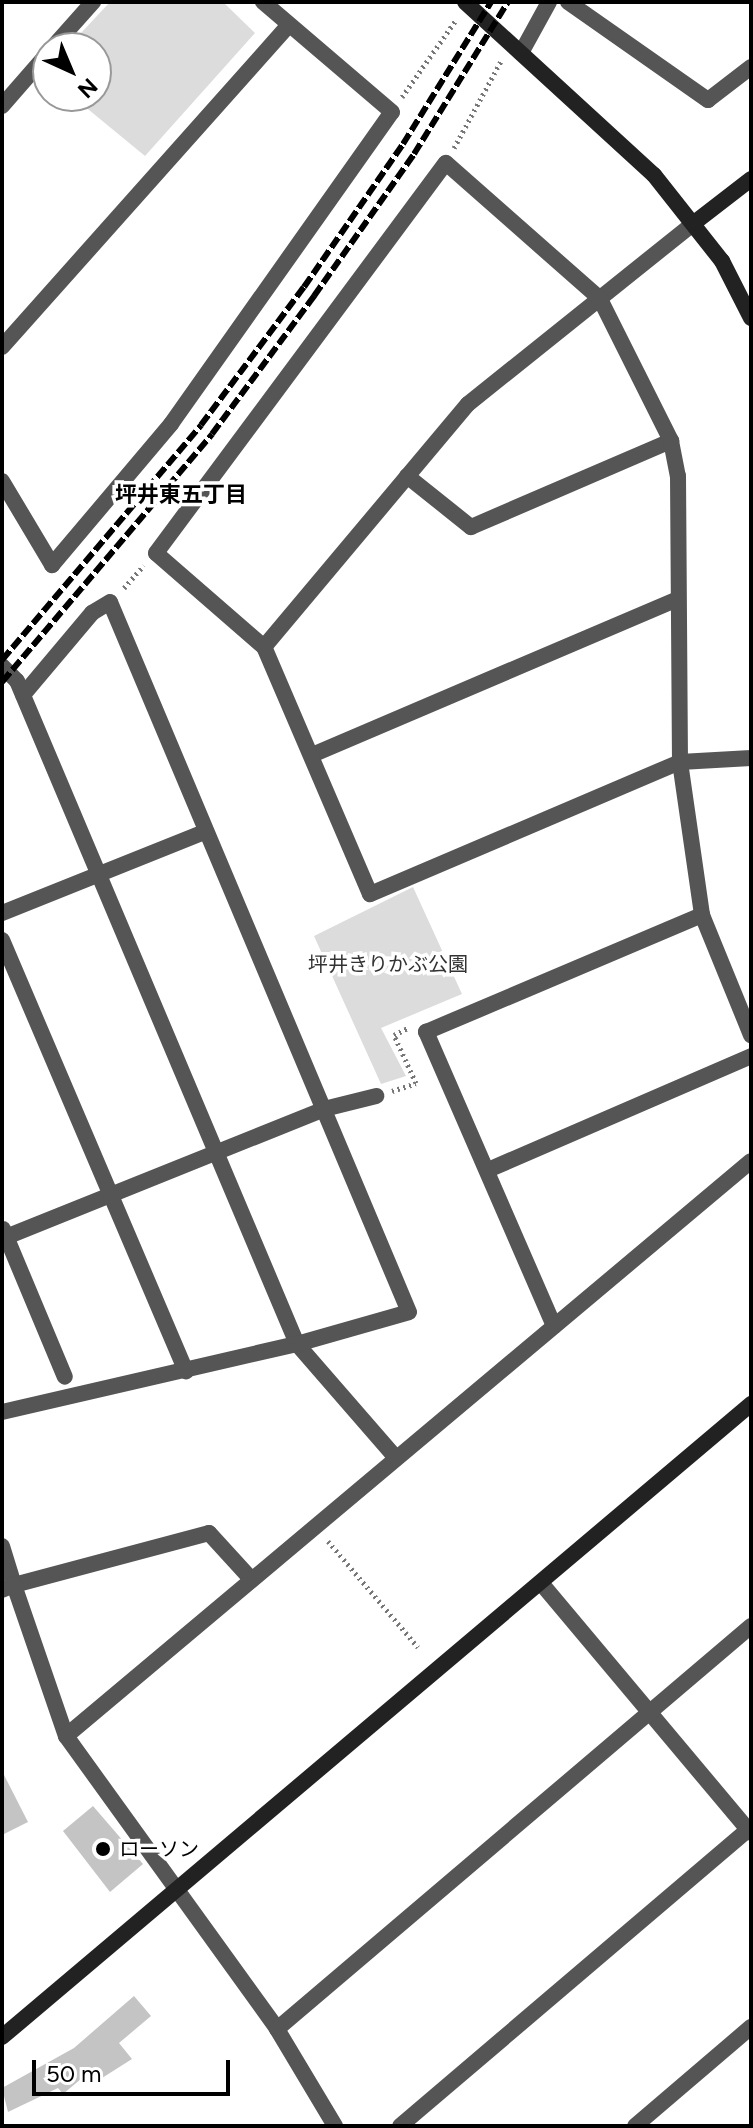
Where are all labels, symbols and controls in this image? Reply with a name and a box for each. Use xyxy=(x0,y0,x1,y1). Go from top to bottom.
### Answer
north arrow xyxy=(32,32,112,112)
text: N xyxy=(72,73,103,104)
district label: 坪井東五丁目 xyxy=(115,482,247,508)
park label: 坪井きりかぶ公園 xyxy=(308,952,468,976)
place label: ローソン xyxy=(119,1837,199,1861)
marker: ローソン xyxy=(94,1840,112,1858)
scale bar xyxy=(36,2044,234,2094)
text: 50 m xyxy=(46,2059,102,2088)

